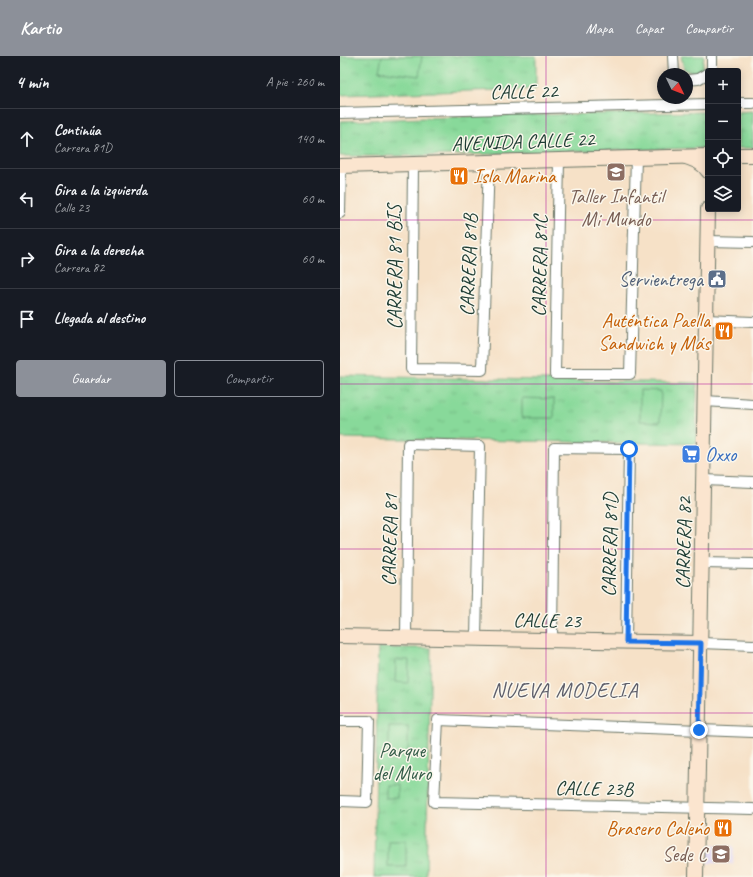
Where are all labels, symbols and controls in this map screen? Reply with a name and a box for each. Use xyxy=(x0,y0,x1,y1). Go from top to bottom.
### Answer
text: Kartio xyxy=(20,16,61,40)
text: Mapa xyxy=(586,20,613,37)
text: Capas xyxy=(635,20,663,37)
text: Compartir xyxy=(685,20,733,37)
north arrow xyxy=(657,68,693,104)
map controls xyxy=(705,68,741,212)
button: + xyxy=(705,68,741,104)
text: 4 min xyxy=(16,72,49,93)
text: A pie · 260 m xyxy=(266,74,324,90)
street label: CALLE 22 xyxy=(490,78,560,105)
button: − xyxy=(705,104,741,140)
text: Continúa xyxy=(54,121,101,140)
street label: AVENIDA CALLE 22 xyxy=(451,126,597,156)
icon: ahead xyxy=(16,128,38,150)
text: 140 m xyxy=(296,131,324,147)
text: Carrera 81D xyxy=(54,140,112,156)
button: locate xyxy=(705,140,741,176)
school or university icon: Taller Infantil Mi Mundo xyxy=(605,161,627,183)
place label: Isla Marina xyxy=(473,164,557,189)
restaurant icon: Isla Marina xyxy=(448,165,470,187)
button: layers xyxy=(705,176,741,212)
text: Gira a la izquierda xyxy=(54,181,147,200)
place label: Taller Infantil Mi Mundo xyxy=(568,184,667,232)
icon: left xyxy=(16,188,38,210)
text: 60 m xyxy=(302,191,324,207)
text: Calle 23 xyxy=(54,200,89,216)
street label: CARRERA 81 BIS xyxy=(382,202,407,329)
street label: CARRERA 81B xyxy=(454,212,483,317)
street label: CARRERA 81C xyxy=(526,212,553,317)
text: Gira a la derecha xyxy=(54,241,143,260)
icon: right xyxy=(16,248,38,270)
text: 60 m xyxy=(302,251,324,267)
text: Carrera 82 xyxy=(54,260,104,276)
place label: Servientrega xyxy=(619,267,705,292)
public building icon: Servientrega xyxy=(706,268,728,290)
icon: arrive xyxy=(16,308,38,330)
place label: Auténtica Paella Sandwich y Más xyxy=(598,308,712,356)
text: Llegada al destino xyxy=(54,309,145,328)
restaurant icon: Auténtica Paella Sandwich y Más xyxy=(713,320,735,342)
button: Guardar xyxy=(16,360,166,397)
button: Compartir xyxy=(174,360,324,397)
route start xyxy=(620,440,638,458)
place label: Oxxo xyxy=(705,442,737,467)
supermarket icon: Oxxo xyxy=(680,443,702,465)
street label: CARRERA 81D xyxy=(596,491,623,597)
street label: CARRERA 81 xyxy=(376,493,403,586)
street label: CARRERA 82 xyxy=(670,495,697,589)
street label: CALLE 23 xyxy=(513,607,583,634)
district label: NUEVA MODELIA xyxy=(491,677,639,703)
route end xyxy=(690,721,708,739)
park label: Parque del Muro xyxy=(373,738,432,786)
street label: CALLE 23B xyxy=(555,775,635,802)
place label: Brasero Caleńo xyxy=(606,816,710,841)
restaurant icon: Brasero Caleńo xyxy=(712,817,734,839)
place label: Sede C xyxy=(662,842,709,867)
school or university icon: Sede C xyxy=(710,843,732,865)

